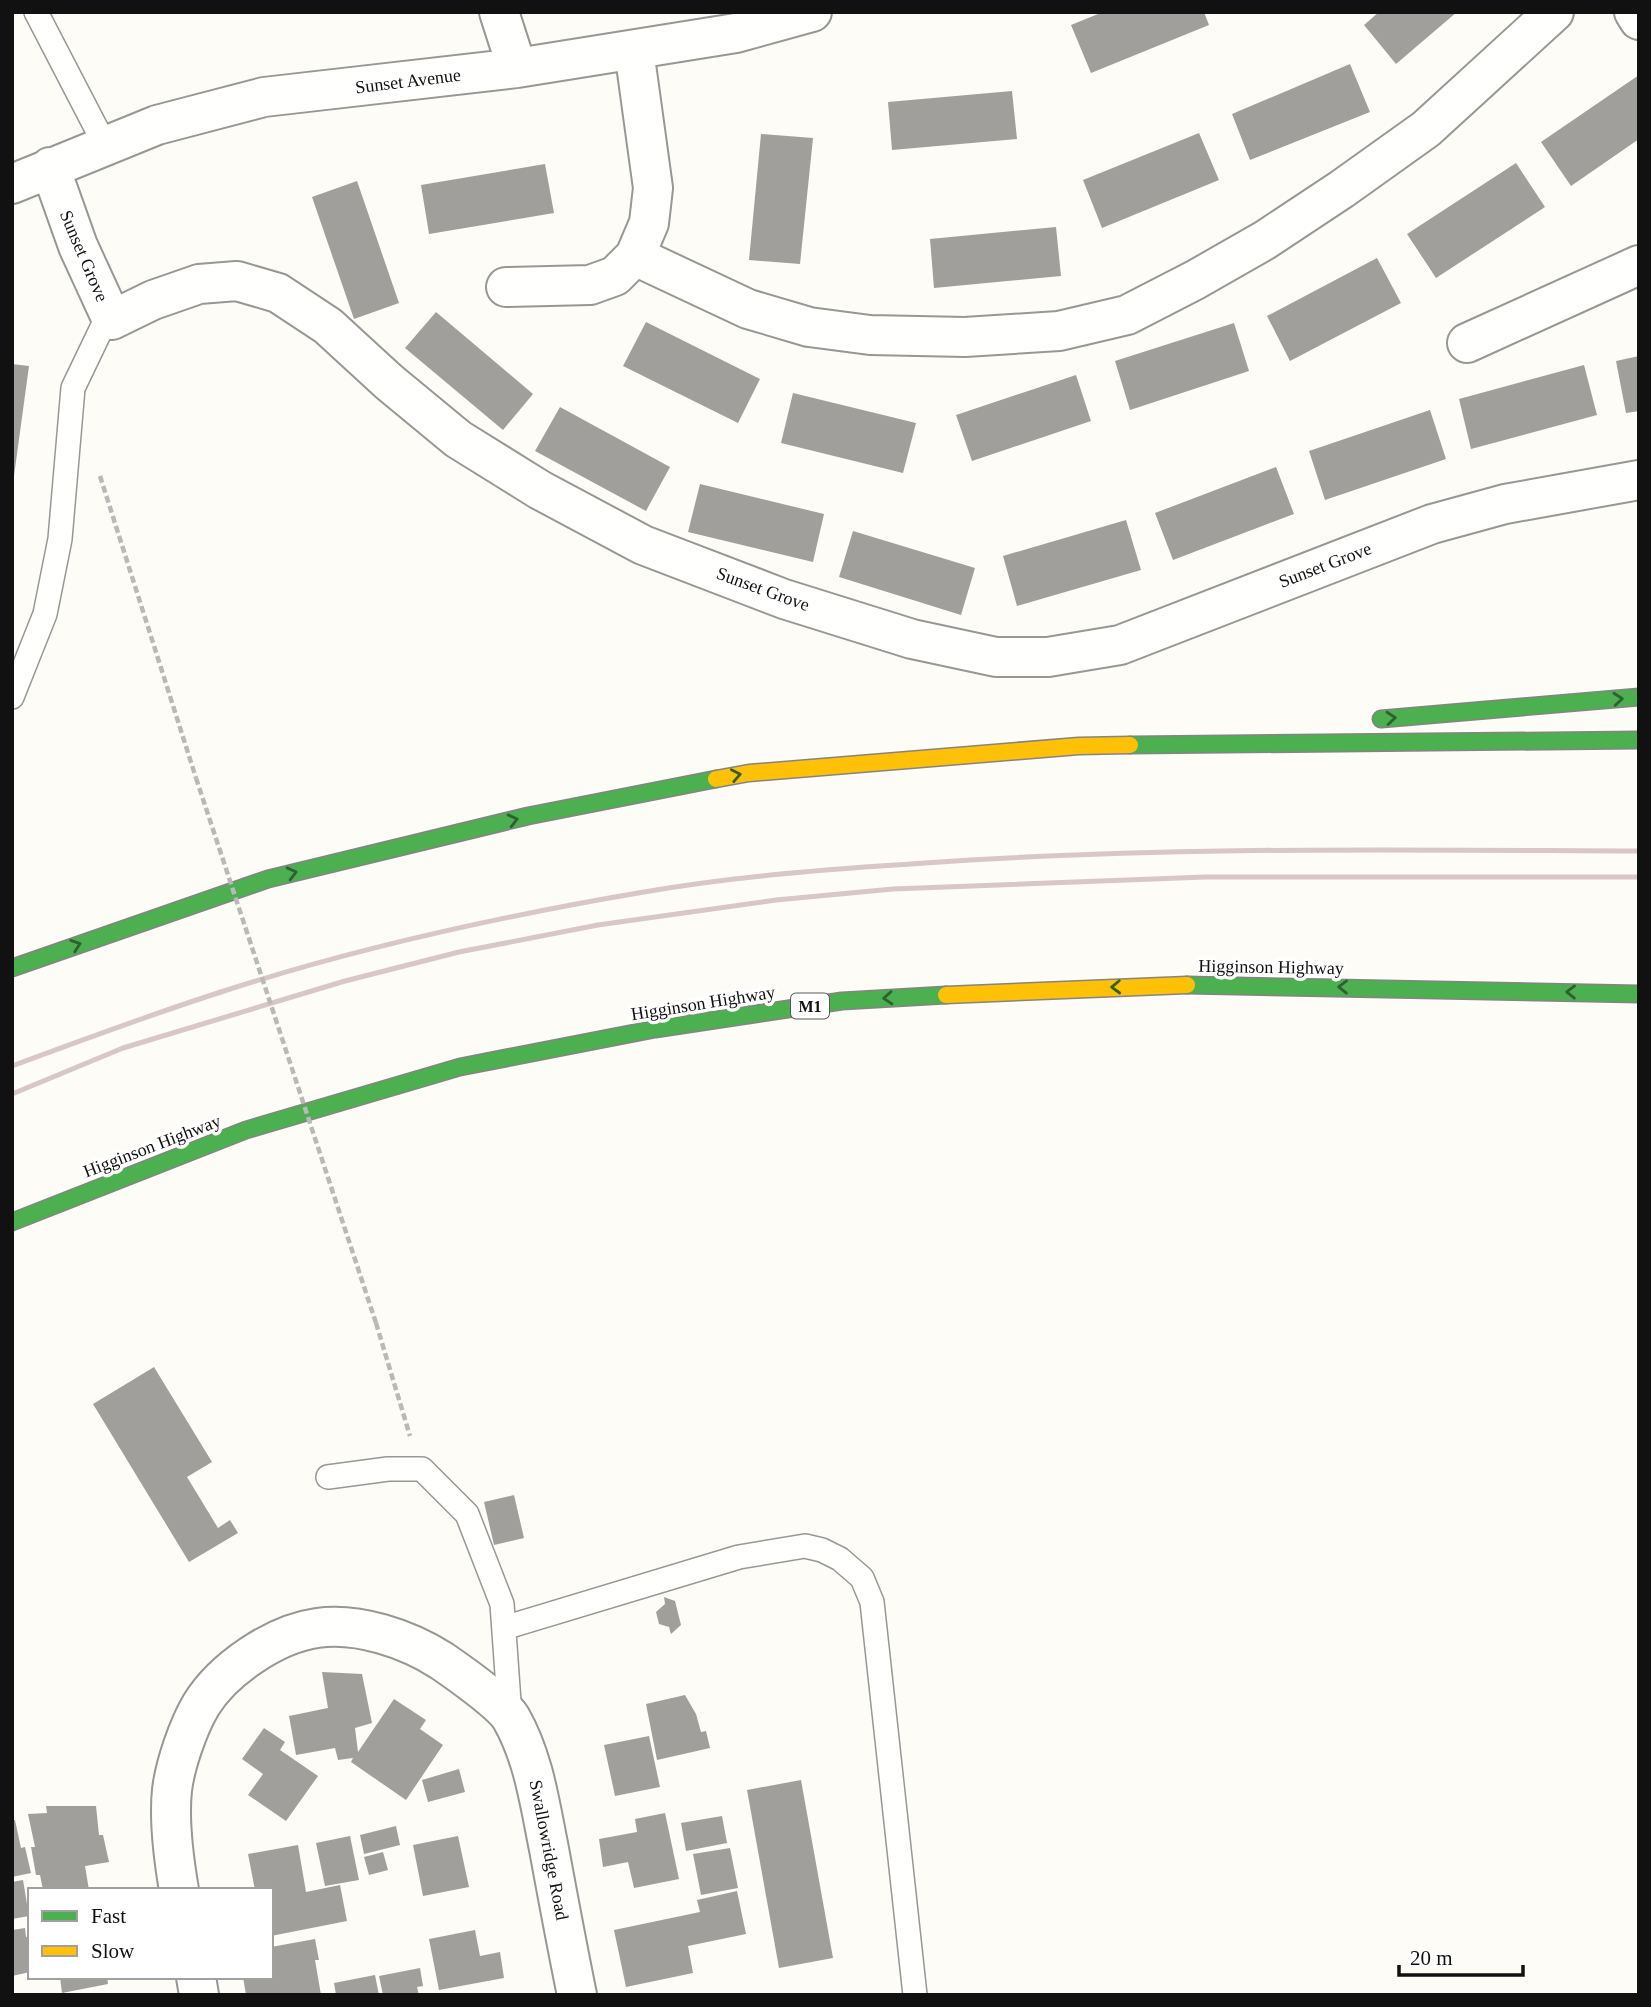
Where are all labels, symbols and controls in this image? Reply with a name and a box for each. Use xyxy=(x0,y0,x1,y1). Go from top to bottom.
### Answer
street label: Sunset Avenue xyxy=(354,65,462,97)
street label: Sunset Grove xyxy=(56,207,112,305)
street label: Sunset Grove xyxy=(1276,538,1374,592)
street label: Sunset Grove xyxy=(714,563,812,615)
one-way arrow xyxy=(1612,692,1623,707)
one-way arrow xyxy=(1385,711,1397,726)
one-way arrow xyxy=(730,768,742,783)
one-way arrow xyxy=(507,814,519,828)
one-way arrow xyxy=(286,867,298,881)
one-way arrow xyxy=(70,939,82,953)
street label: Higginson Highway xyxy=(1198,956,1344,978)
one-way arrow xyxy=(1110,979,1121,994)
one-way arrow xyxy=(1337,980,1348,995)
street label: Higginson Highway xyxy=(630,982,776,1024)
one-way arrow xyxy=(1565,984,1576,999)
one-way arrow xyxy=(883,990,894,1005)
road number: M1 xyxy=(791,994,829,1018)
street label: Higginson Highway xyxy=(80,1111,224,1181)
street label: Swallowridge Road xyxy=(526,1778,572,1922)
legend xyxy=(28,1888,273,1979)
text: Fast xyxy=(91,1904,126,1928)
scale bar xyxy=(1399,1934,1523,1978)
text: Slow xyxy=(91,1939,135,1963)
text: 20 m xyxy=(1410,1946,1453,1970)

